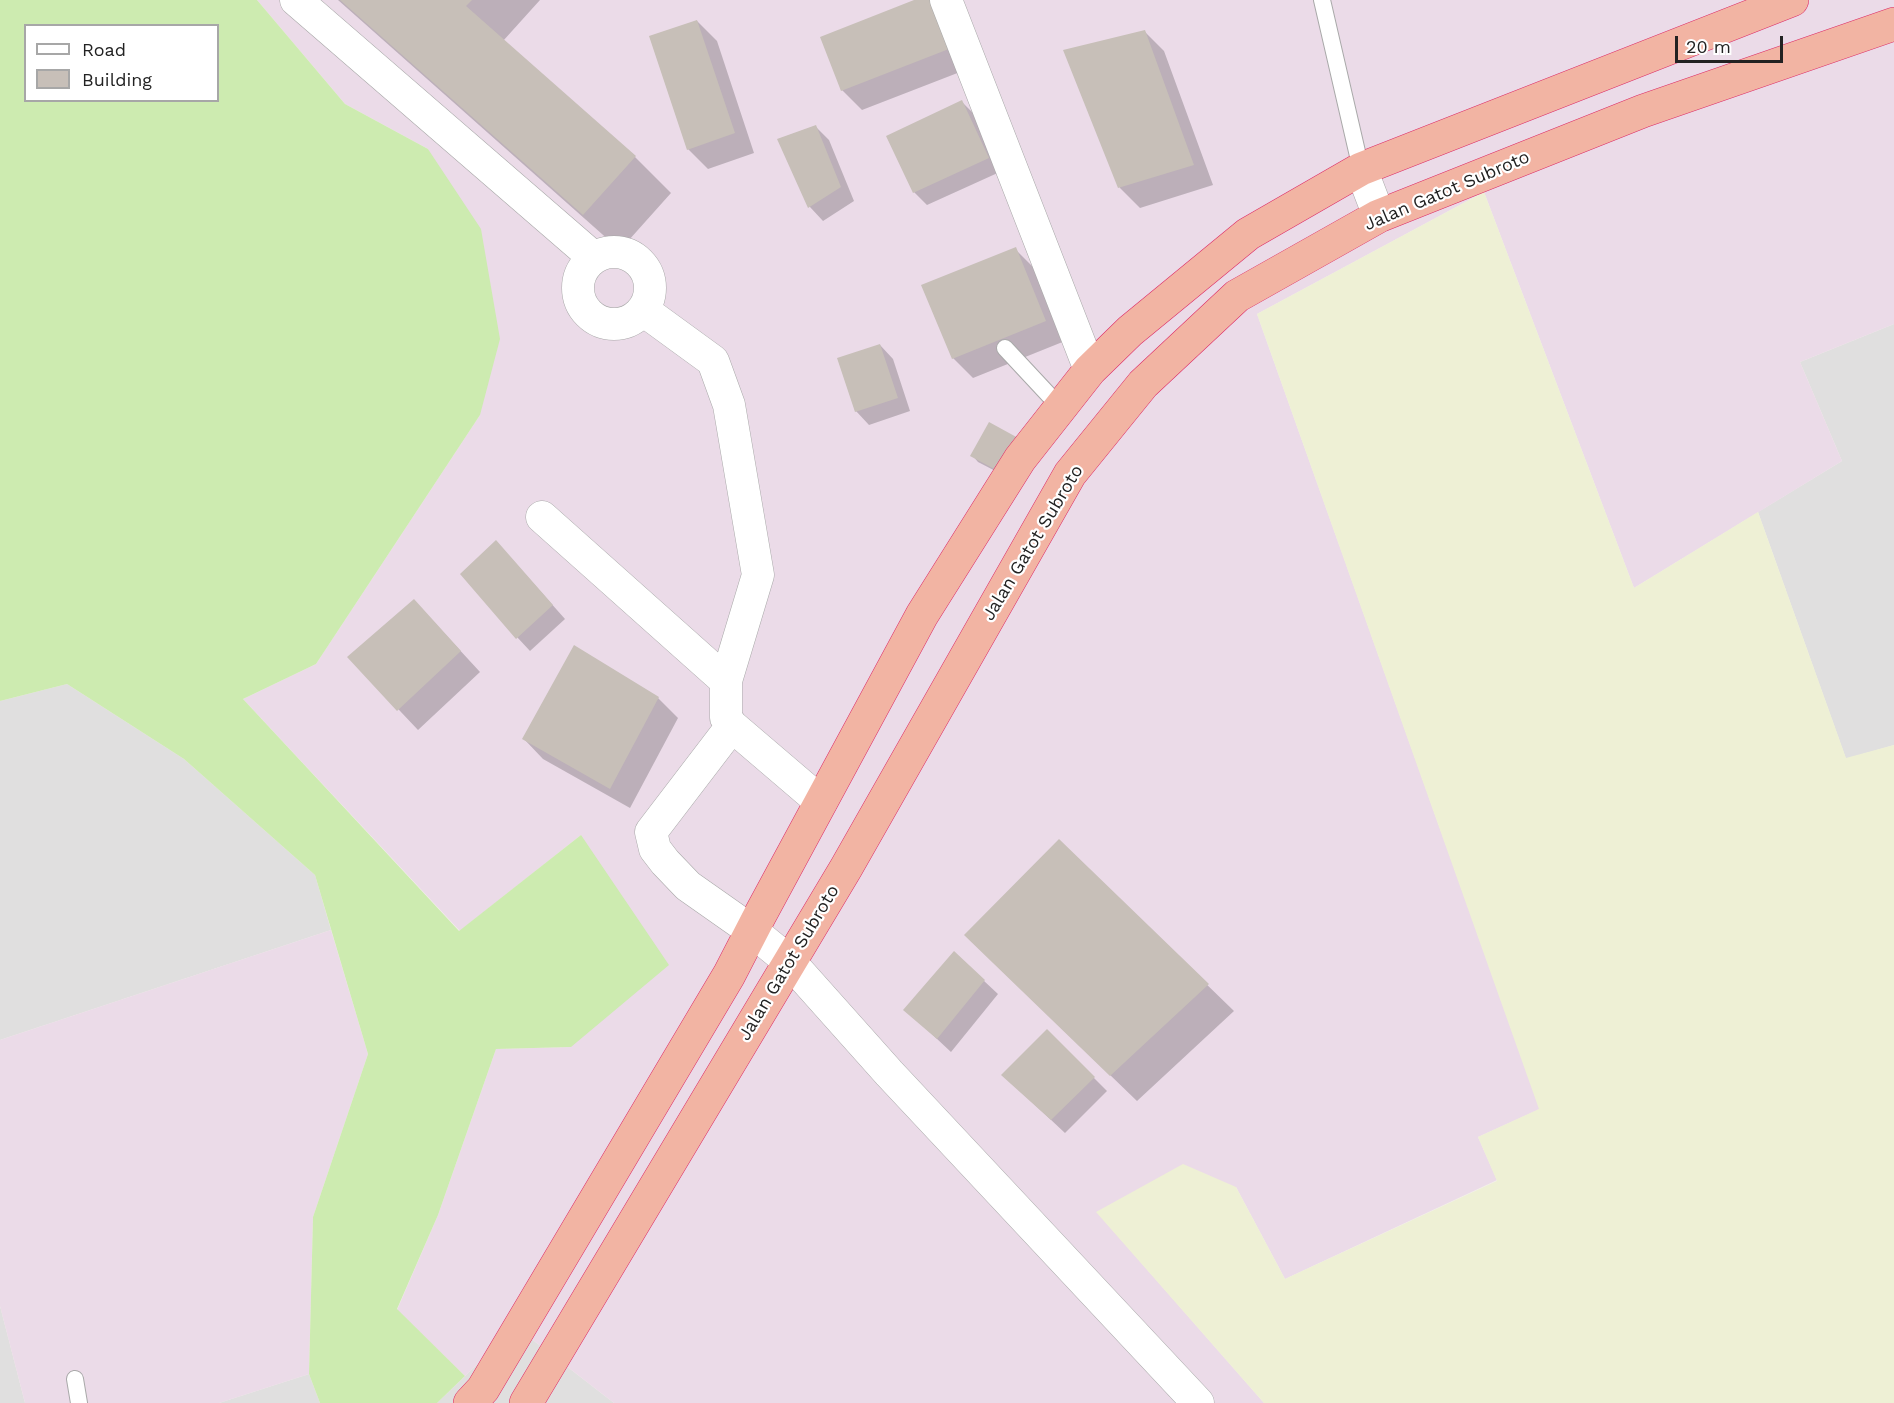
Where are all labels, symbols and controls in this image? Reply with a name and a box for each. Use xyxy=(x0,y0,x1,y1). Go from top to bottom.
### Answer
legend xyxy=(24,24,219,102)
scale bar xyxy=(1678,24,1786,62)
text: 20 m xyxy=(1686,36,1731,57)
text: Road xyxy=(82,39,126,60)
text: Building xyxy=(82,69,152,90)
street label: Jalan Gatot Subroto xyxy=(1361,146,1533,236)
street label: Jalan Gatot Subroto xyxy=(978,461,1088,625)
street label: Jalan Gatot Subroto xyxy=(734,881,844,1045)

